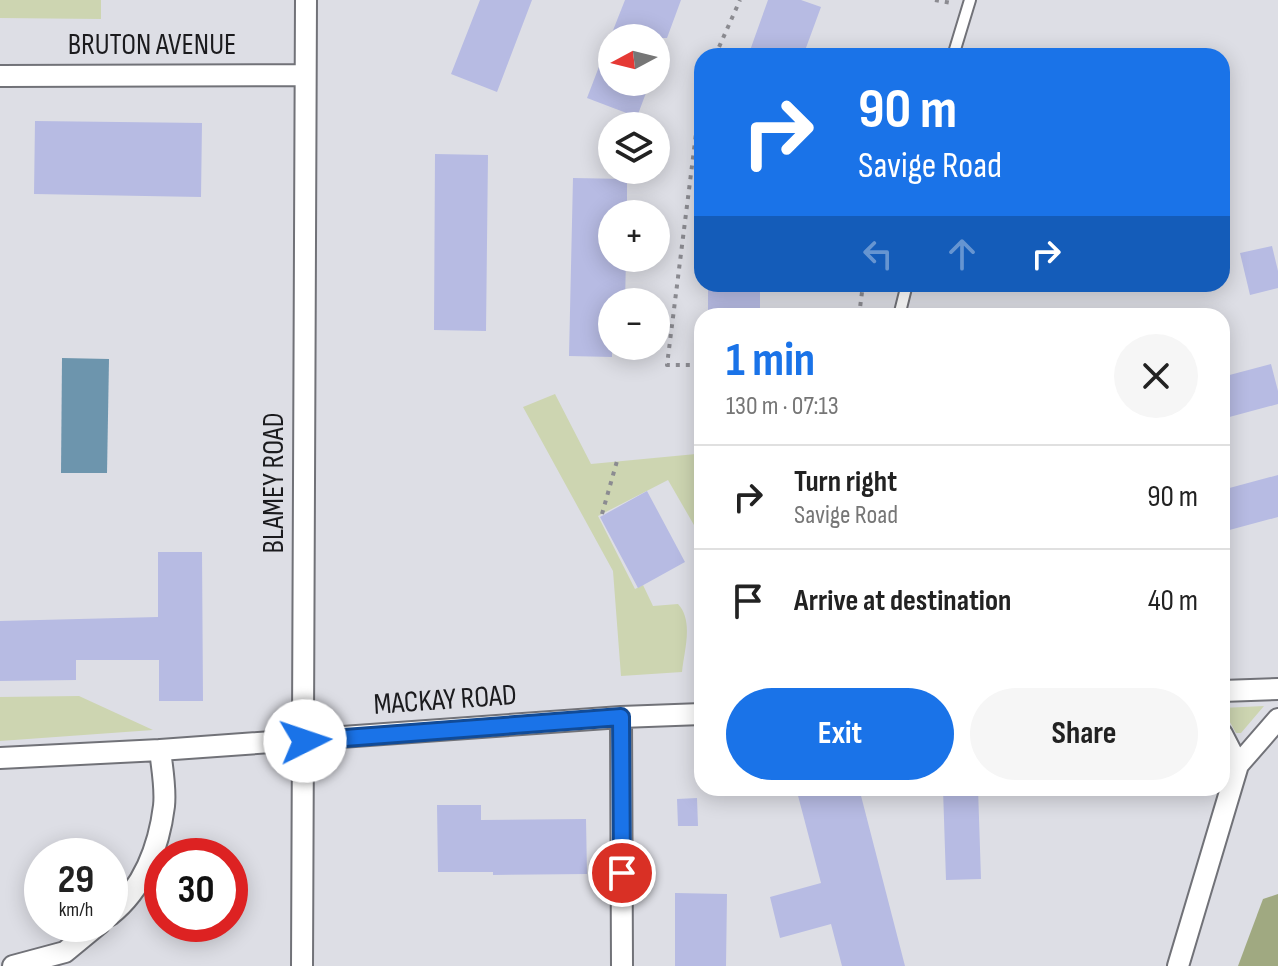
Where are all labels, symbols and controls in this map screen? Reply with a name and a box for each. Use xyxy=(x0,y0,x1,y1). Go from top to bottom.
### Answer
north arrow xyxy=(598,24,670,96)
map controls xyxy=(598,24,670,360)
street label: BRUTON AVENUE xyxy=(68,27,236,63)
text: 90 m xyxy=(858,77,957,144)
icon: right xyxy=(726,80,830,184)
button: layers xyxy=(598,112,670,184)
text: Savige Road xyxy=(858,145,1002,188)
button: + xyxy=(598,200,670,272)
icon: left xyxy=(856,232,900,276)
icon: ahead xyxy=(940,232,984,276)
icon: right xyxy=(1024,232,1068,276)
button: − xyxy=(598,288,670,360)
text: 1 min xyxy=(726,332,815,389)
button: close xyxy=(1114,334,1198,418)
text: 130 m · 07:13 xyxy=(726,391,839,422)
street label: BLAMEY ROAD xyxy=(256,413,292,553)
text: Turn right xyxy=(794,464,897,500)
icon: right xyxy=(726,475,770,519)
text: 90 m xyxy=(1147,479,1198,515)
text: Savige Road xyxy=(794,500,898,531)
icon: arrive xyxy=(726,579,770,623)
text: Arrive at destination xyxy=(794,583,1011,619)
text: 40 m xyxy=(1148,583,1198,619)
street label: MACKAY ROAD xyxy=(372,677,518,723)
button: Exit xyxy=(726,688,954,780)
button: Share xyxy=(970,688,1198,780)
position arrow xyxy=(263,699,347,783)
speed limit sign: 30 xyxy=(144,838,248,942)
pin xyxy=(588,839,656,907)
icon: arrive xyxy=(600,851,644,895)
text: 29 xyxy=(58,856,94,904)
text: km/h xyxy=(59,898,93,922)

